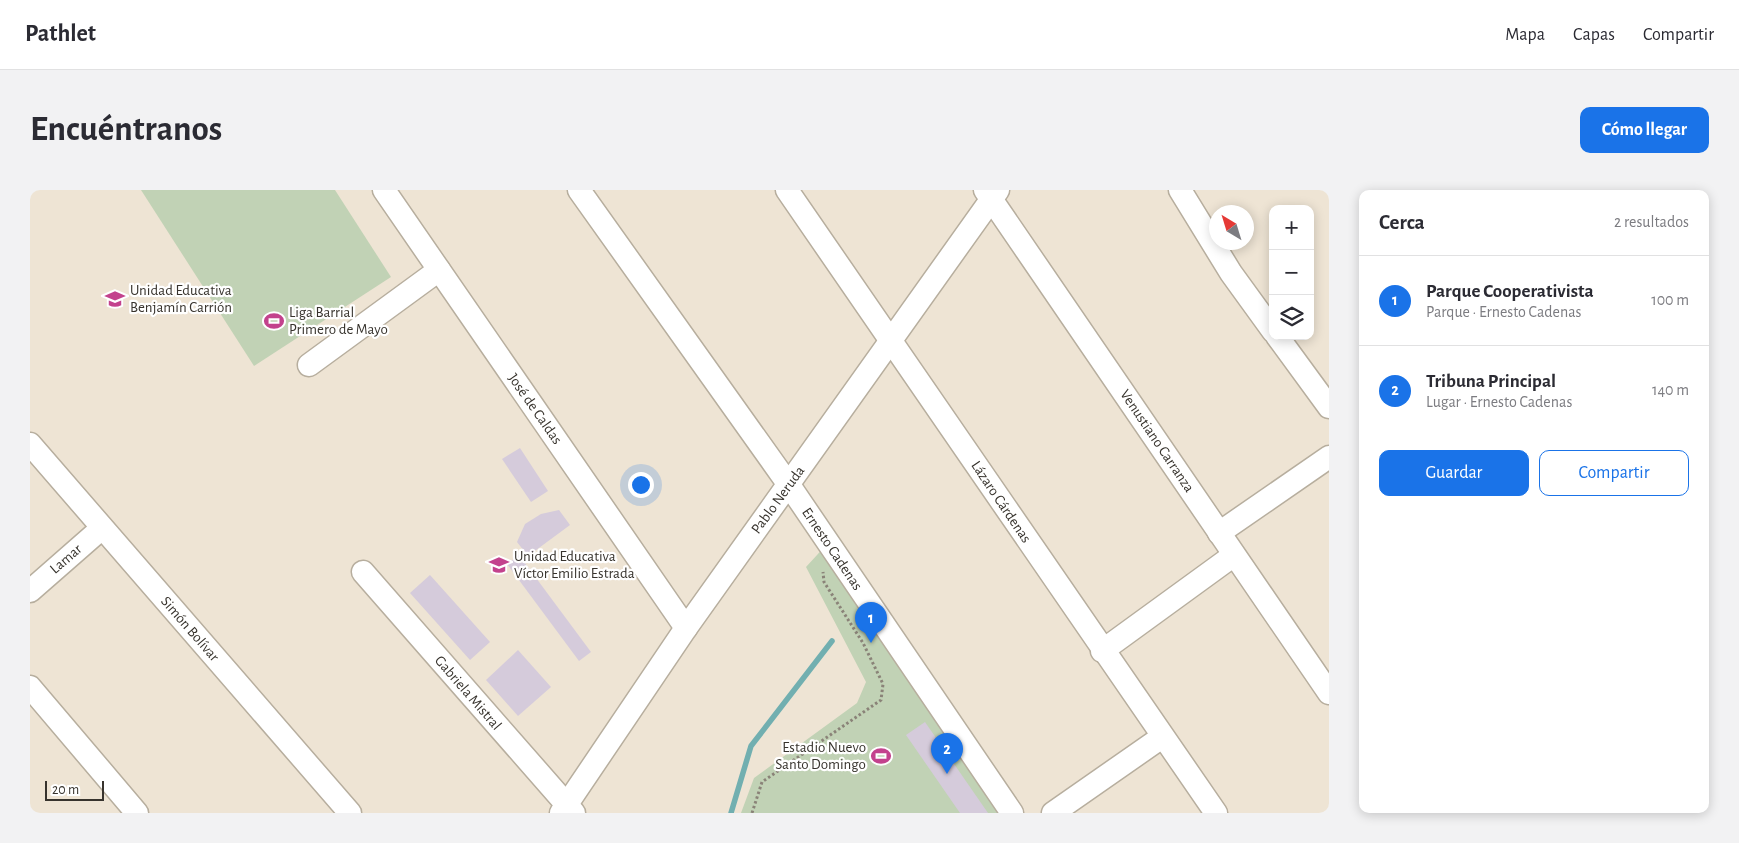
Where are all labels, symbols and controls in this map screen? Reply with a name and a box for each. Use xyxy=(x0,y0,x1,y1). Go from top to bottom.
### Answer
text: Pathlet xyxy=(25,22,96,46)
text: Mapa xyxy=(1505,26,1545,44)
text: Capas xyxy=(1573,26,1615,44)
text: Compartir xyxy=(1643,26,1714,44)
button: Cómo llegar xyxy=(1580,107,1709,153)
text: Encuéntranos xyxy=(30,112,222,147)
north arrow xyxy=(1209,205,1254,250)
map controls xyxy=(1269,205,1314,340)
button: + xyxy=(1269,205,1314,250)
text: Cerca xyxy=(1379,212,1425,233)
text: 2 resultados xyxy=(1614,214,1689,230)
button: − xyxy=(1269,250,1314,295)
text: Parque Cooperativista xyxy=(1426,282,1594,301)
place label: Unidad Educativa Benjamín Carrión xyxy=(130,283,232,315)
school or university icon: Unidad Educativa Benjamín Carrión xyxy=(104,288,126,310)
text: 1 xyxy=(1392,292,1398,308)
text: 100 m xyxy=(1651,292,1689,308)
button: layers xyxy=(1269,295,1314,340)
text: Parque · Ernesto Cadenas xyxy=(1426,304,1582,320)
place label: Liga Barrial Primero de Mayo xyxy=(289,305,388,337)
sports icon: Liga Barrial Primero de Mayo xyxy=(263,310,285,332)
street label: José de Caldas xyxy=(505,371,565,447)
text: Tribuna Principal xyxy=(1426,372,1556,391)
text: 2 xyxy=(1391,382,1399,398)
text: 140 m xyxy=(1652,382,1689,398)
street label: Venustiano Carranza xyxy=(1117,387,1197,495)
text: Lugar · Ernesto Cadenas xyxy=(1426,394,1572,410)
button: Guardar xyxy=(1379,450,1529,496)
button: Compartir xyxy=(1539,450,1689,496)
street label: Lázaro Cárdenas xyxy=(968,458,1034,546)
street label: Pablo Neruda xyxy=(749,463,808,537)
your location xyxy=(628,472,654,498)
street label: Ernesto Cadenas xyxy=(799,505,865,593)
street label: Lamar xyxy=(47,541,85,577)
place label: Unidad Educativa Víctor Emilio Estrada xyxy=(514,549,635,581)
school or university icon: Unidad Educativa Víctor Emilio Estrada xyxy=(488,554,510,576)
street label: Simón Bolívar xyxy=(158,594,222,664)
pin: 1 xyxy=(855,602,887,643)
street label: Gabriela Mistral xyxy=(432,653,504,733)
pin: 2 xyxy=(931,733,963,774)
place label: Estadio Nuevo Santo Domingo xyxy=(775,740,866,772)
sports icon: Estadio Nuevo Santo Domingo xyxy=(870,745,892,767)
scale bar xyxy=(45,778,104,801)
text: 20 m xyxy=(52,783,79,797)

